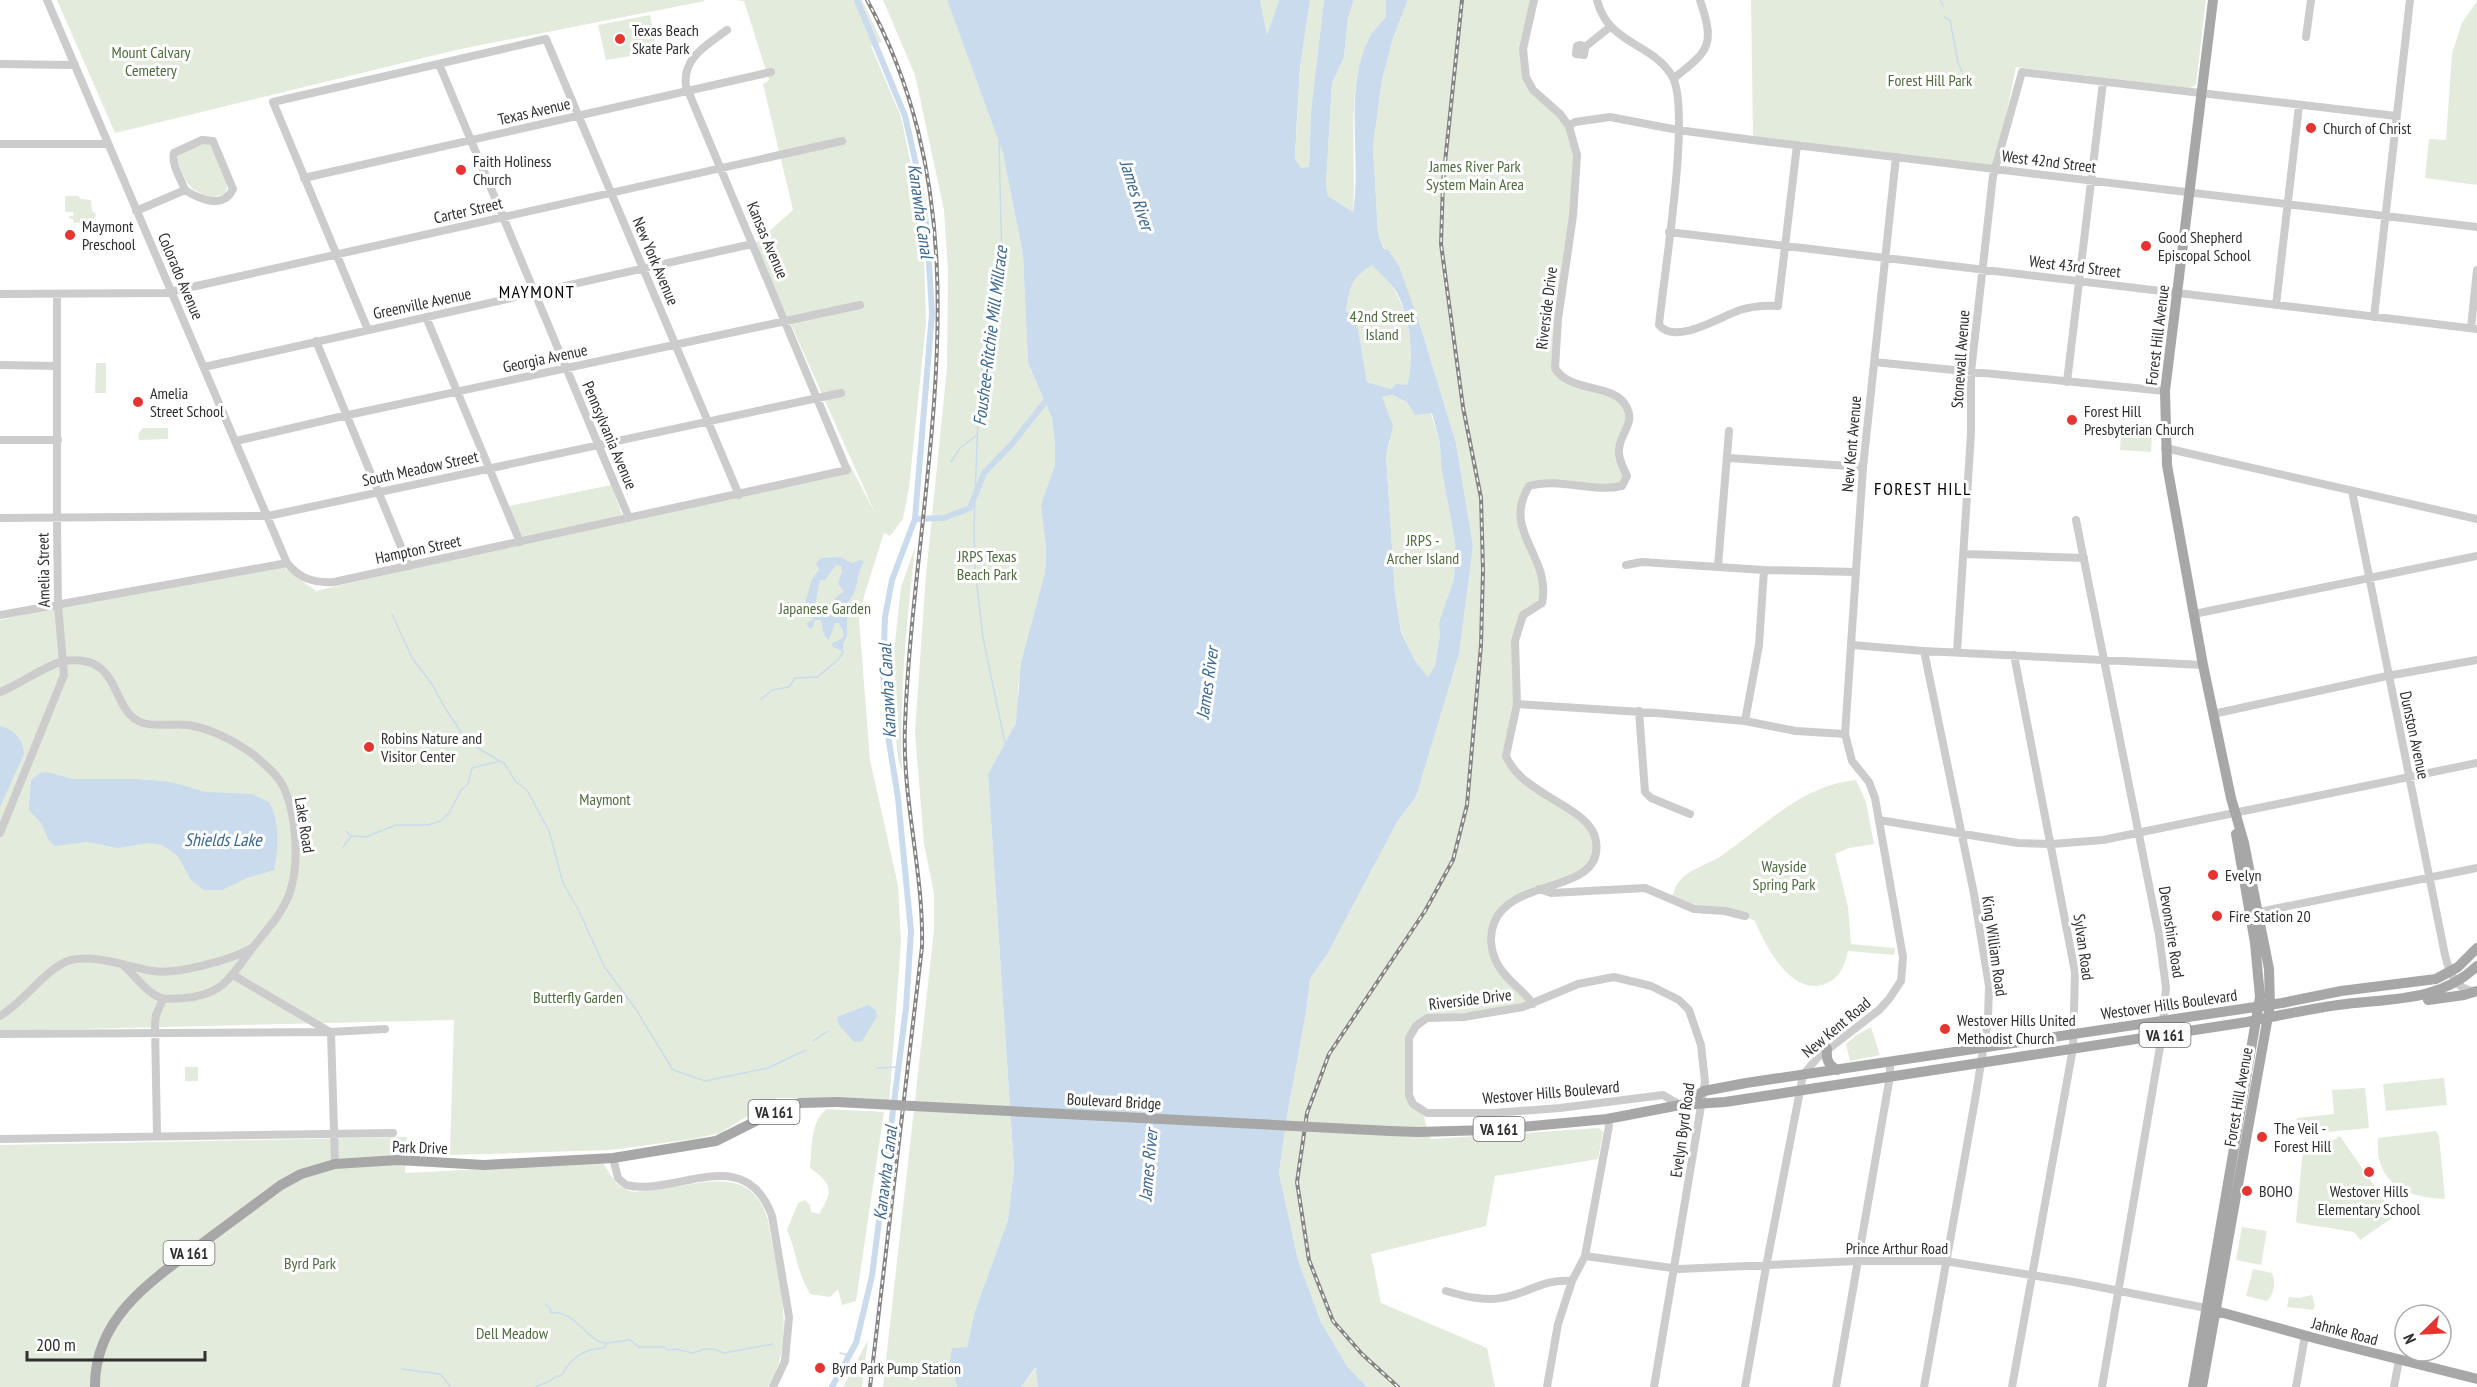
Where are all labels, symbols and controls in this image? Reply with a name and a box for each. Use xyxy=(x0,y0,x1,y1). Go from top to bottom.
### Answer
place label: Texas Beach Skate Park xyxy=(632,20,699,58)
marker: Texas Beach Skate Park xyxy=(613,32,627,46)
park label: Mount Calvary Cemetery xyxy=(111,42,191,80)
park label: Forest Hill Park xyxy=(1888,70,1973,90)
street label: Texas Avenue xyxy=(496,93,572,129)
place label: Church of Christ xyxy=(2323,118,2412,138)
marker: Church of Christ xyxy=(2304,121,2318,135)
street label: West 42nd Street xyxy=(2001,145,2098,177)
place label: Faith Holiness Church xyxy=(473,151,551,189)
water label: James River xyxy=(1115,156,1160,236)
park label: James River Park System Main Area xyxy=(1426,156,1524,194)
water label: Kanawha Canal xyxy=(903,162,939,261)
marker: Faith Holiness Church xyxy=(454,163,468,177)
street label: Carter Street xyxy=(432,192,505,228)
street label: Kansas Avenue xyxy=(743,199,793,281)
street label: New York Avenue xyxy=(628,214,684,308)
place label: Maymont Preschool xyxy=(82,216,136,254)
place label: Good Shepherd Episcopal School xyxy=(2158,227,2251,265)
marker: Maymont Preschool xyxy=(63,228,77,242)
street label: Colorado Avenue xyxy=(154,230,208,322)
marker: Good Shepherd Episcopal School xyxy=(2139,239,2153,253)
water label: Foushee-Ritchie Mill Millrace xyxy=(968,243,1013,427)
street label: West 43rd Street xyxy=(2028,250,2123,282)
street label: Riverside Drive xyxy=(1531,265,1561,351)
district label: MAYMONT xyxy=(499,280,575,303)
street label: Greenville Avenue xyxy=(371,283,473,323)
street label: Forest Hill Avenue xyxy=(2141,284,2173,386)
park label: 42nd Street Island xyxy=(1350,306,1415,344)
street label: Stonewall Avenue xyxy=(1947,309,1973,409)
street label: Georgia Avenue xyxy=(501,339,589,377)
street label: Pennsylvania Avenue xyxy=(578,378,642,492)
place label: Amelia Street School xyxy=(150,383,224,421)
marker: Amelia Street School xyxy=(131,395,145,409)
street label: New Kent Avenue xyxy=(1837,395,1865,493)
place label: Forest Hill Presbyterian Church xyxy=(2084,401,2194,439)
marker: Forest Hill Presbyterian Church xyxy=(2065,413,2079,427)
street label: South Meadow Street xyxy=(360,446,480,490)
district label: FOREST HILL xyxy=(1874,477,1972,500)
street label: Hampton Street xyxy=(373,530,463,568)
park label: JRPS - Archer Island xyxy=(1387,530,1459,568)
street label: Amelia Street xyxy=(32,532,54,608)
park label: JRPS Texas Beach Park xyxy=(957,546,1018,584)
park label: Japanese Garden xyxy=(778,598,871,618)
water label: Kanawha Canal xyxy=(873,641,901,739)
water label: James River xyxy=(1190,642,1224,721)
street label: Dunston Avenue xyxy=(2396,689,2434,781)
place label: Robins Nature and Visitor Center xyxy=(380,728,482,766)
marker: Robins Nature and Visitor Center xyxy=(362,740,376,754)
park label: Maymont xyxy=(579,789,631,809)
street label: Lake Road xyxy=(291,796,319,854)
water label: Shields Lake xyxy=(184,828,263,851)
park label: Wayside Spring Park xyxy=(1753,856,1816,894)
place label: Evelyn xyxy=(2225,865,2261,885)
marker: Evelyn xyxy=(2206,868,2220,882)
street label: Devonshire Road xyxy=(2155,885,2189,979)
street label: King William Road xyxy=(1978,895,2012,998)
place label: Fire Station 20 xyxy=(2229,906,2311,926)
marker: Fire Station 20 xyxy=(2210,909,2224,923)
street label: Sylvan Road xyxy=(2069,912,2099,982)
street label: Riverside Drive xyxy=(1427,984,1513,1014)
street label: Westover Hills Boulevard xyxy=(2100,985,2239,1023)
park label: Butterfly Garden xyxy=(533,987,623,1007)
street label: New Kent Road xyxy=(1798,992,1875,1062)
place label: Westover Hills United Methodist Church xyxy=(1957,1010,2076,1048)
marker: Westover Hills United Methodist Church xyxy=(1938,1022,1952,1036)
road number: VA 161 xyxy=(2140,1023,2190,1047)
street label: Forest Hill Avenue xyxy=(2219,1046,2257,1148)
street label: Westover Hills Boulevard xyxy=(1482,1076,1620,1108)
street label: Evelyn Byrd Road xyxy=(1665,1081,1699,1179)
street label: Boulevard Bridge xyxy=(1066,1089,1162,1113)
road number: VA 161 xyxy=(748,1100,800,1124)
road number: VA 161 xyxy=(1474,1117,1524,1141)
place label: The Veil - Forest Hill xyxy=(2274,1118,2331,1156)
water label: Kanawha Canal xyxy=(868,1123,902,1221)
water label: James River xyxy=(1133,1125,1163,1203)
marker: The Veil - Forest Hill xyxy=(2255,1130,2269,1144)
street label: Park Drive xyxy=(392,1136,448,1158)
marker: Westover Hills Elementary School xyxy=(2362,1165,2376,1179)
place label: BOHO xyxy=(2259,1181,2293,1201)
place label: Westover Hills Elementary School xyxy=(2318,1181,2421,1219)
marker: BOHO xyxy=(2240,1184,2254,1198)
street label: Prince Arthur Road xyxy=(1846,1238,1948,1258)
road number: VA 161 xyxy=(164,1241,214,1265)
park label: Byrd Park xyxy=(284,1253,337,1273)
north arrow xyxy=(2393,1303,2453,1363)
street label: Jahnke Road xyxy=(2309,1312,2380,1349)
park label: Dell Meadow xyxy=(476,1323,549,1343)
scale bar xyxy=(27,1324,206,1362)
text: N xyxy=(2398,1331,2420,1347)
text: 200 m xyxy=(36,1333,76,1356)
place label: Byrd Park Pump Station xyxy=(832,1358,961,1378)
marker: Byrd Park Pump Station xyxy=(813,1361,827,1375)

